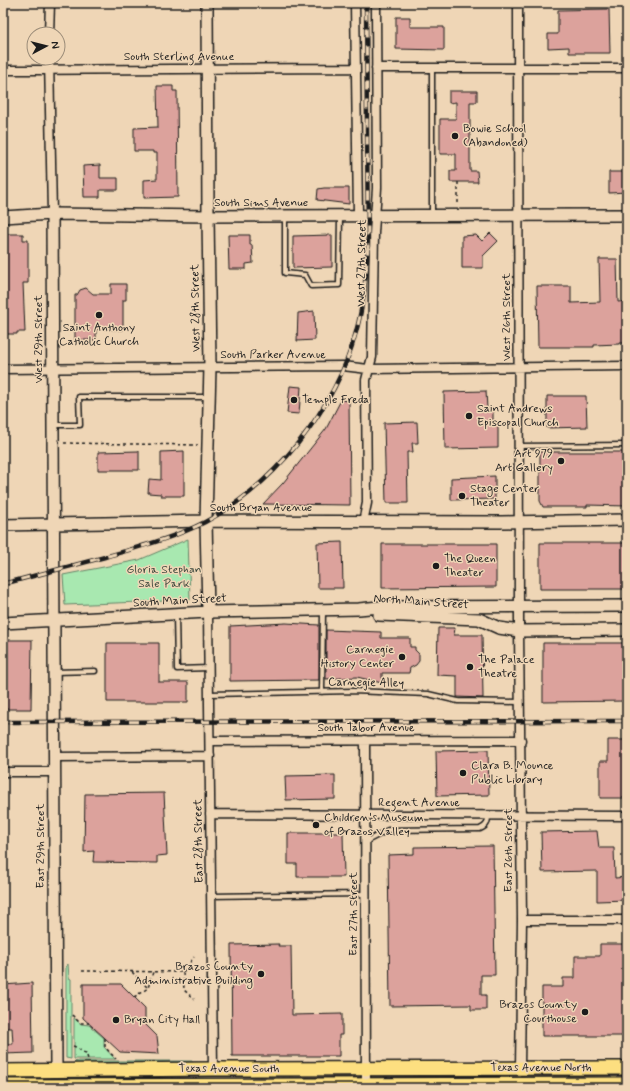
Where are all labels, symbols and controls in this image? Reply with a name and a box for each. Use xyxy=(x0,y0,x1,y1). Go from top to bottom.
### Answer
north arrow xyxy=(26,26,66,66)
text: N xyxy=(48,40,62,49)
street label: South Sterling Avenue xyxy=(124,49,234,66)
place label: Bowie School (Abandoned) xyxy=(463,121,528,151)
marker: Bowie School (Abandoned) xyxy=(450,131,460,141)
street label: South Sims Avenue xyxy=(214,195,308,211)
street label: West 27th Street xyxy=(353,219,371,307)
street label: West 28th Street xyxy=(187,264,205,352)
street label: West 26th Street xyxy=(499,273,515,361)
street label: West 29th Street xyxy=(31,295,47,383)
marker: Saint Anthony Catholic Church xyxy=(94,310,104,320)
place label: Saint Anthony Catholic Church xyxy=(59,320,139,350)
street label: South Parker Avenue xyxy=(220,347,326,363)
place label: Temple Freda xyxy=(302,392,369,408)
marker: Temple Freda xyxy=(289,395,299,405)
place label: Saint Andrews Episcopal Church xyxy=(477,401,559,431)
marker: Saint Andrews Episcopal Church xyxy=(464,411,474,421)
place label: Art 979 Art Gallery xyxy=(495,446,553,476)
marker: Art 979 Art Gallery xyxy=(556,456,566,466)
place label: Stage Center Theater xyxy=(470,481,539,511)
marker: Stage Center Theater xyxy=(457,491,467,501)
street label: South Bryan Avenue xyxy=(210,500,312,516)
place label: The Queen Theater xyxy=(444,551,496,581)
marker: The Queen Theater xyxy=(431,561,441,571)
park label: Gloria Stephan Sale Park xyxy=(126,562,202,592)
street label: South Main Street xyxy=(133,591,228,611)
street label: North Main Street xyxy=(373,591,470,613)
place label: Carnegie History Center xyxy=(321,642,394,672)
marker: Carnegie History Center xyxy=(397,652,407,662)
place label: The Palace Theatre xyxy=(478,652,535,682)
marker: The Palace Theatre xyxy=(465,662,475,672)
street label: Carnegie Alley xyxy=(328,674,404,692)
street label: South Tabor Avenue xyxy=(317,720,415,736)
place label: Clara B. Mounce Public Library xyxy=(471,758,554,788)
marker: Clara B. Mounce Public Library xyxy=(458,768,468,778)
street label: Regent Avenue xyxy=(378,795,460,812)
street label: East 28th Street xyxy=(190,799,208,883)
street label: East 29th Street xyxy=(33,803,49,889)
street label: East 26th Street xyxy=(501,808,517,892)
place label: Children's Museum of Brazos Valley xyxy=(324,810,423,840)
marker: Children's Museum of Brazos Valley xyxy=(311,820,321,830)
street label: East 27th Street xyxy=(346,872,362,956)
place label: Brazos County Administrative Building xyxy=(134,959,253,989)
marker: Brazos County Administrative Building xyxy=(256,969,266,979)
place label: Brazos County Courthouse xyxy=(499,997,577,1027)
marker: Brazos County Courthouse xyxy=(580,1007,590,1017)
place label: Bryan City Hall xyxy=(124,1012,200,1028)
marker: Bryan City Hall xyxy=(111,1015,121,1025)
street label: Texas Avenue North xyxy=(490,1060,592,1076)
street label: Texas Avenue South xyxy=(179,1061,279,1077)

